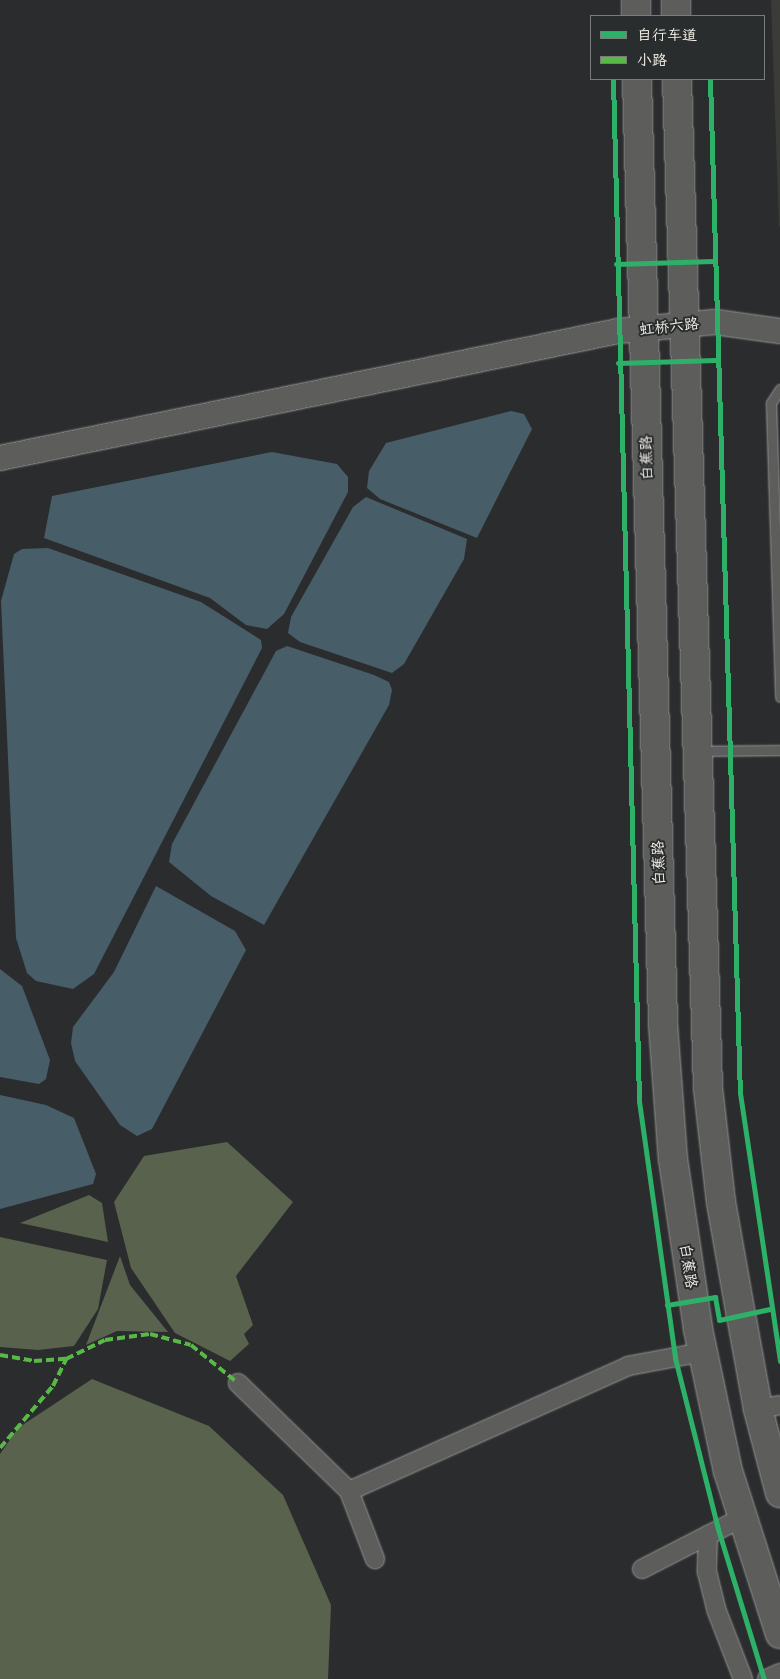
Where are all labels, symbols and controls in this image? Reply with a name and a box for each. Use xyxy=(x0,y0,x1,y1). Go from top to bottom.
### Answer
legend xyxy=(590,15,765,80)
text: 自行车道 xyxy=(637,25,697,44)
text: 小路 xyxy=(637,50,667,69)
street label: 虹桥六路 xyxy=(638,314,700,338)
street label: 白蕉路 xyxy=(636,435,656,481)
street label: 白蕉路 xyxy=(648,840,668,886)
street label: 白蕉路 xyxy=(677,1242,701,1290)

